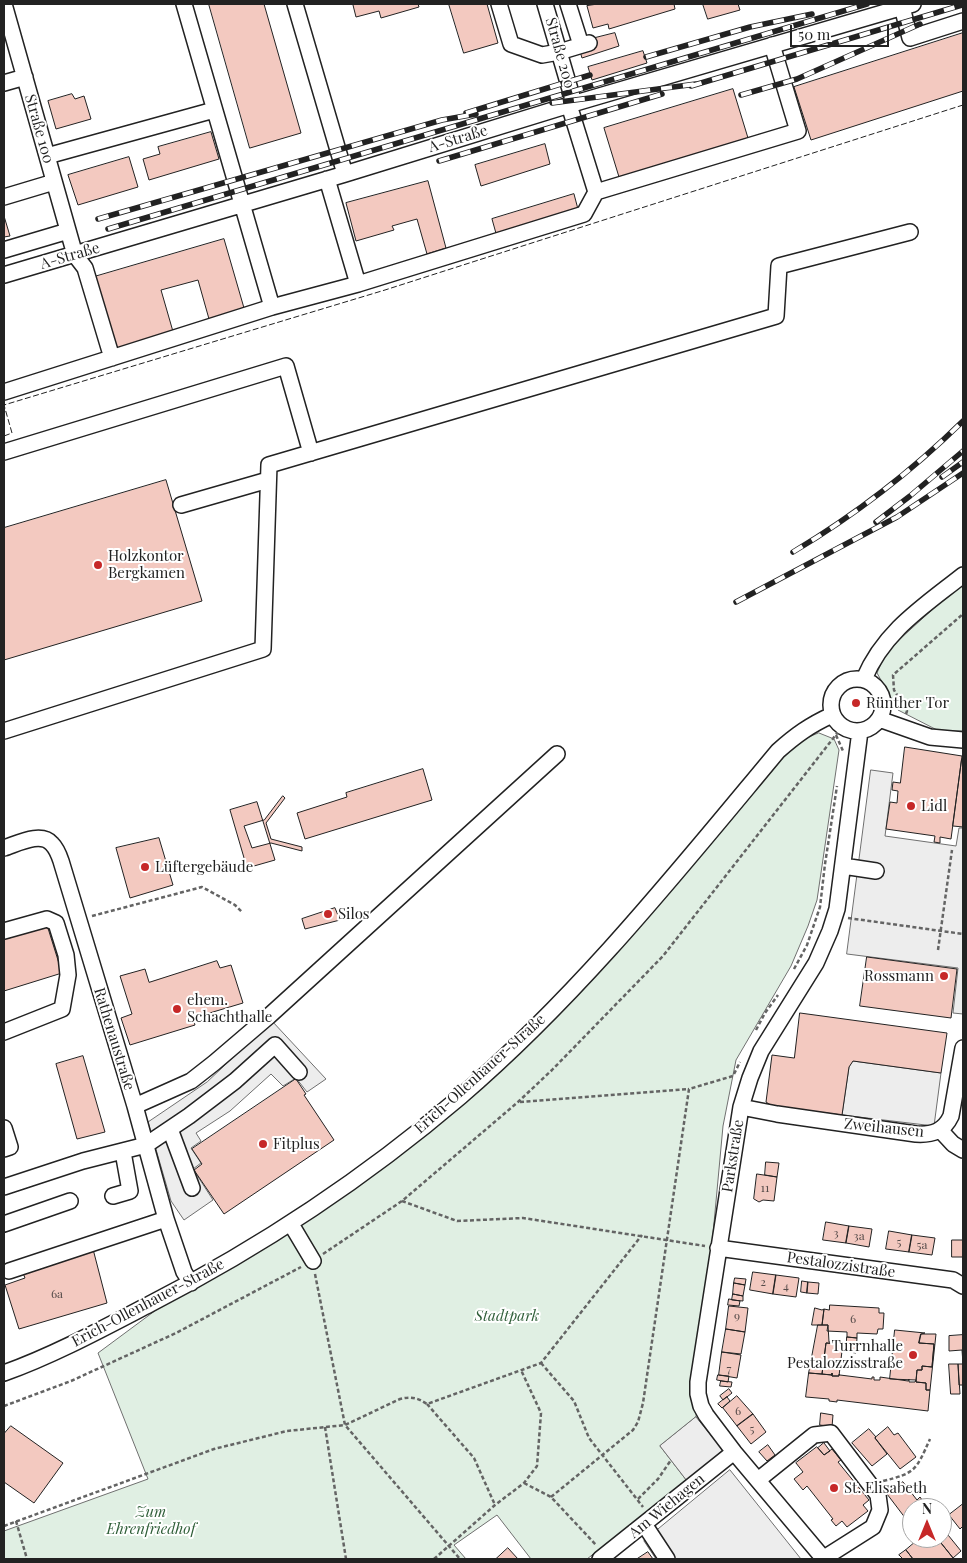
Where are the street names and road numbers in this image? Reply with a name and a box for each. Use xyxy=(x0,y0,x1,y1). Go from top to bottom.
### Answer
street label: Straße 200 xyxy=(541,16,579,90)
street label: Straße 100 xyxy=(21,92,57,166)
street label: A-Straße xyxy=(426,121,490,157)
street label: A-Straße xyxy=(38,239,102,273)
street label: Rathenaustraße xyxy=(90,985,138,1093)
street label: Erich-Ollenhauer-Straße xyxy=(411,1010,549,1138)
street label: Zweihausen xyxy=(843,1115,925,1141)
street label: Parkstraße xyxy=(718,1118,748,1194)
street label: Pestalozzistraße xyxy=(786,1248,896,1282)
street label: Erich-Ollenhauer-Straße xyxy=(69,1255,227,1351)
street label: Am Wiehagen xyxy=(625,1470,709,1542)

